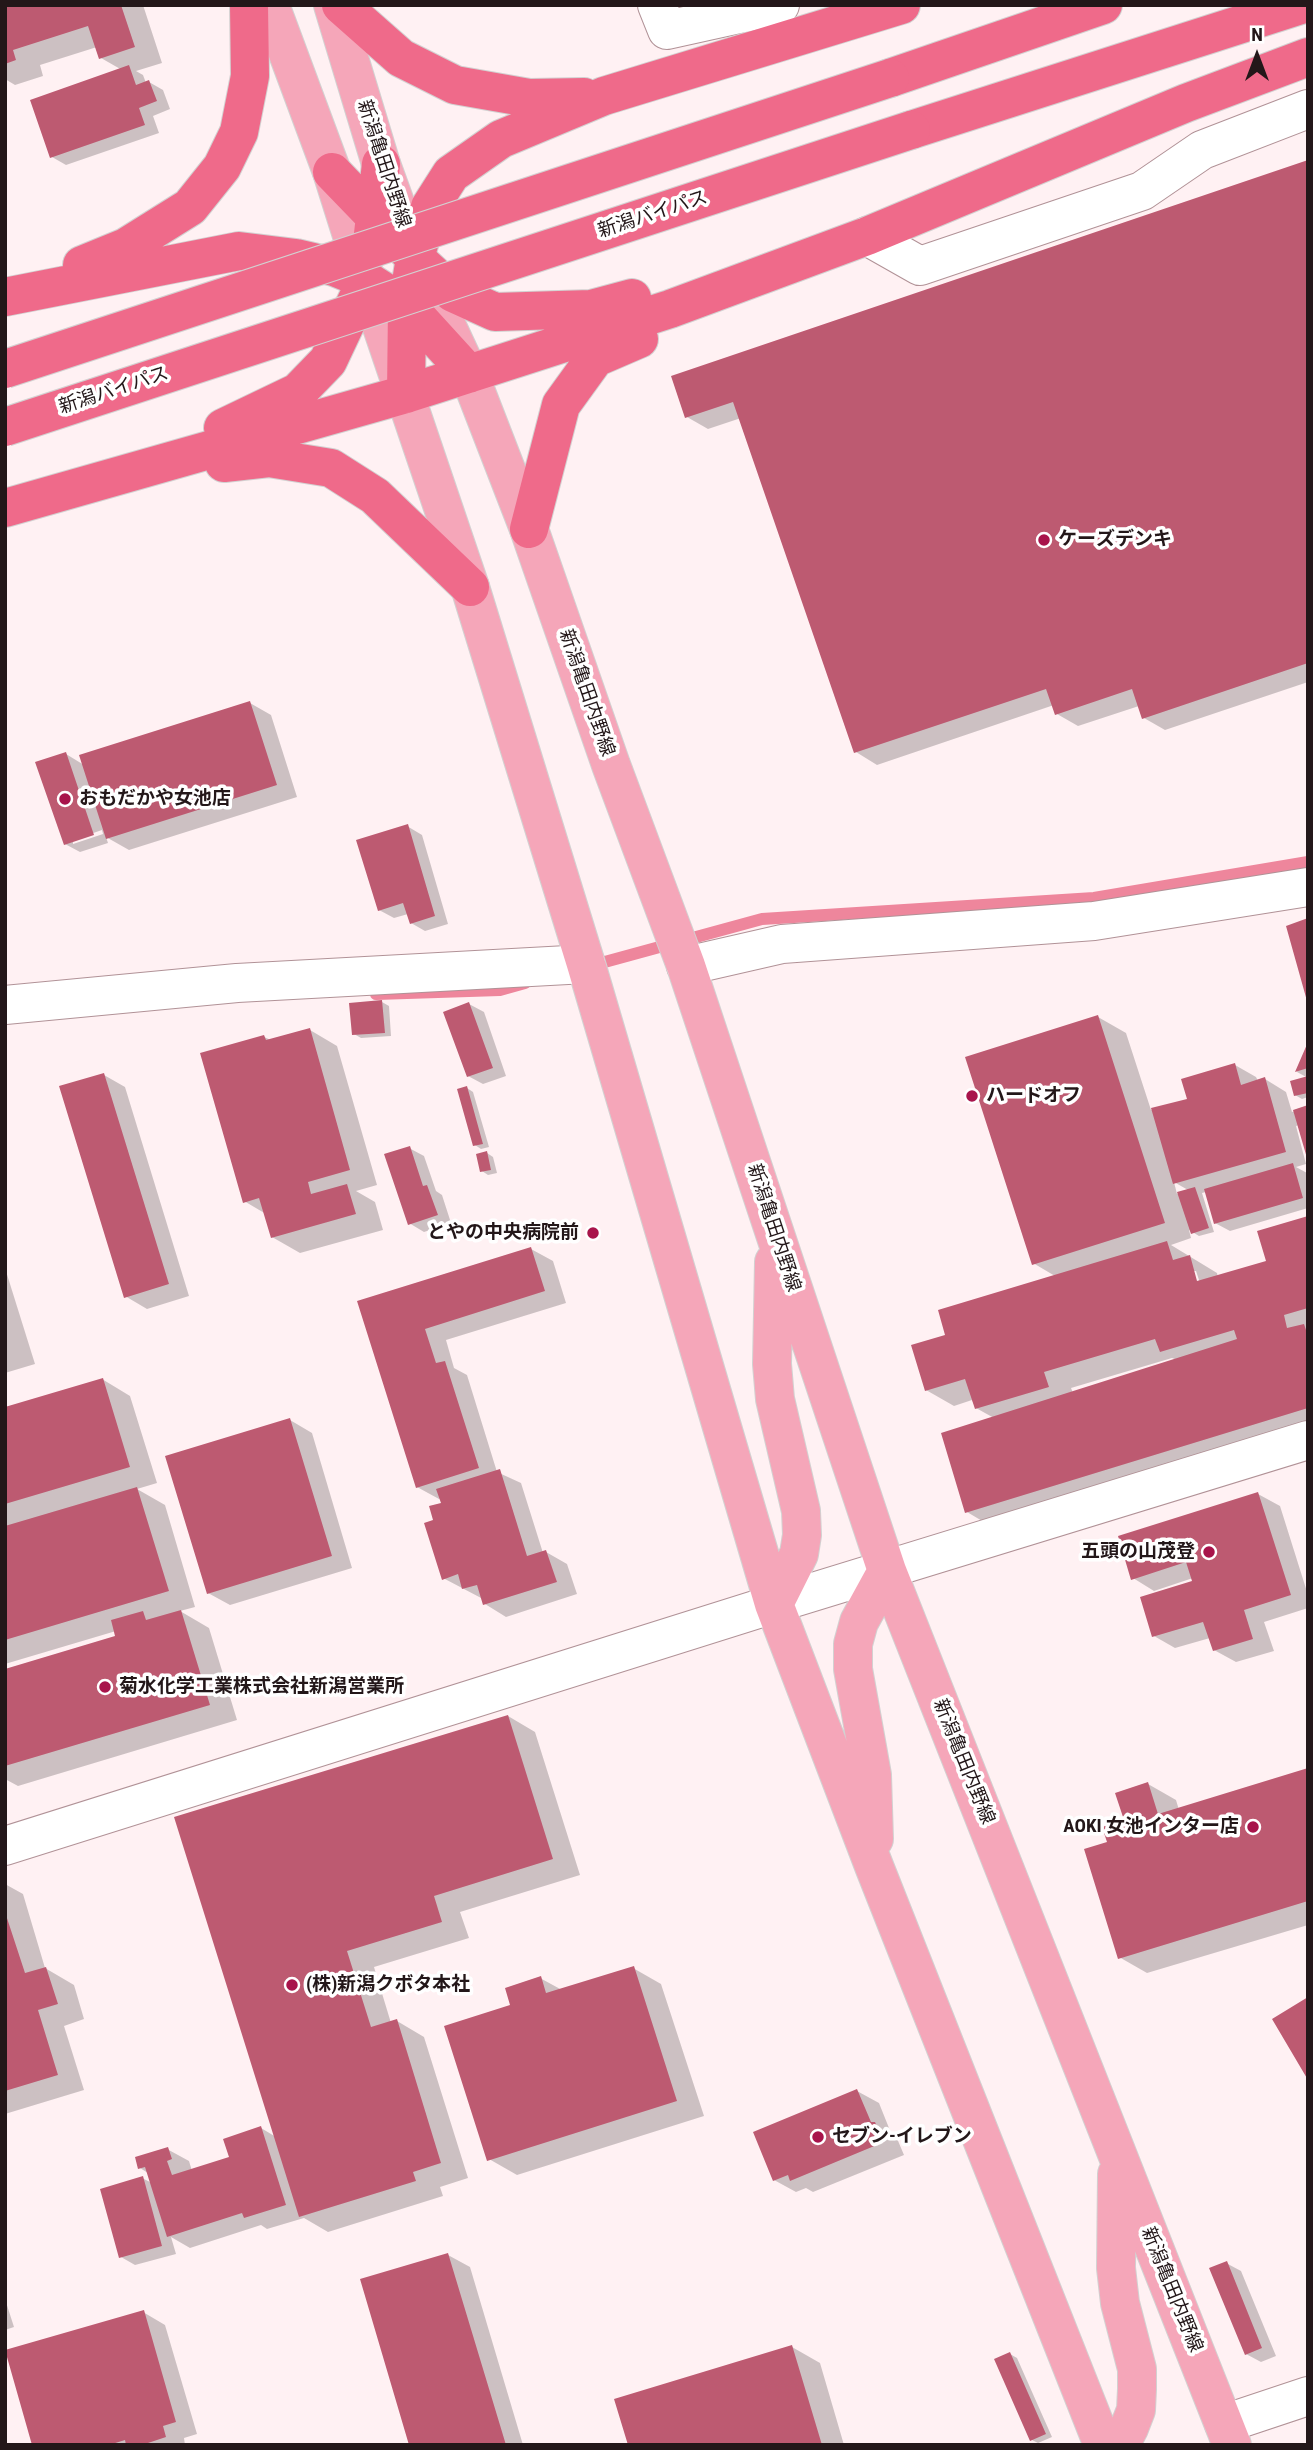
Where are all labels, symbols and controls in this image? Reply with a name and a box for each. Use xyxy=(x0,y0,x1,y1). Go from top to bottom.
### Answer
north arrow xyxy=(1222,21,1292,91)
text: N xyxy=(1251,23,1263,46)
street label: 新潟亀田内野線 xyxy=(352,97,414,231)
street label: 新潟バイパス xyxy=(595,187,711,243)
street label: 新潟バイパス xyxy=(56,363,172,419)
place label: ケーズデンキ xyxy=(1058,529,1172,551)
marker: ケーズデンキ xyxy=(1036,532,1052,548)
street label: 新潟亀田内野線 xyxy=(554,626,618,760)
place label: おもだかや女池店 xyxy=(79,788,231,810)
marker: おもだかや女池店 xyxy=(57,791,73,807)
place label: ハードオフ xyxy=(986,1085,1081,1107)
marker: ハードオフ xyxy=(964,1088,980,1104)
street label: 新潟亀田内野線 xyxy=(742,1161,804,1295)
place label: とやの中央病院前 xyxy=(427,1222,579,1244)
marker: とやの中央病院前 xyxy=(585,1225,601,1241)
place label: 五頭の山茂登 xyxy=(1081,1541,1195,1563)
marker: 五頭の山茂登 xyxy=(1201,1544,1217,1560)
place label: 菊水化学工業株式会社新潟営業所 xyxy=(119,1676,404,1698)
marker: 菊水化学工業株式会社新潟営業所 xyxy=(97,1679,113,1695)
street label: 新潟亀田内野線 xyxy=(928,1696,998,1828)
place label: AOKI 女池インター店 xyxy=(1063,1816,1239,1838)
marker: AOKI 女池インター店 xyxy=(1245,1819,1261,1835)
place label: (株)新潟クボタ本社 xyxy=(306,1974,470,1996)
marker: (株)新潟クボタ本社 xyxy=(284,1977,300,1993)
place label: セブン-イレブン xyxy=(832,2126,972,2148)
marker: セブン-イレブン xyxy=(810,2129,826,2145)
street label: 新潟亀田内野線 xyxy=(1136,2224,1206,2356)

